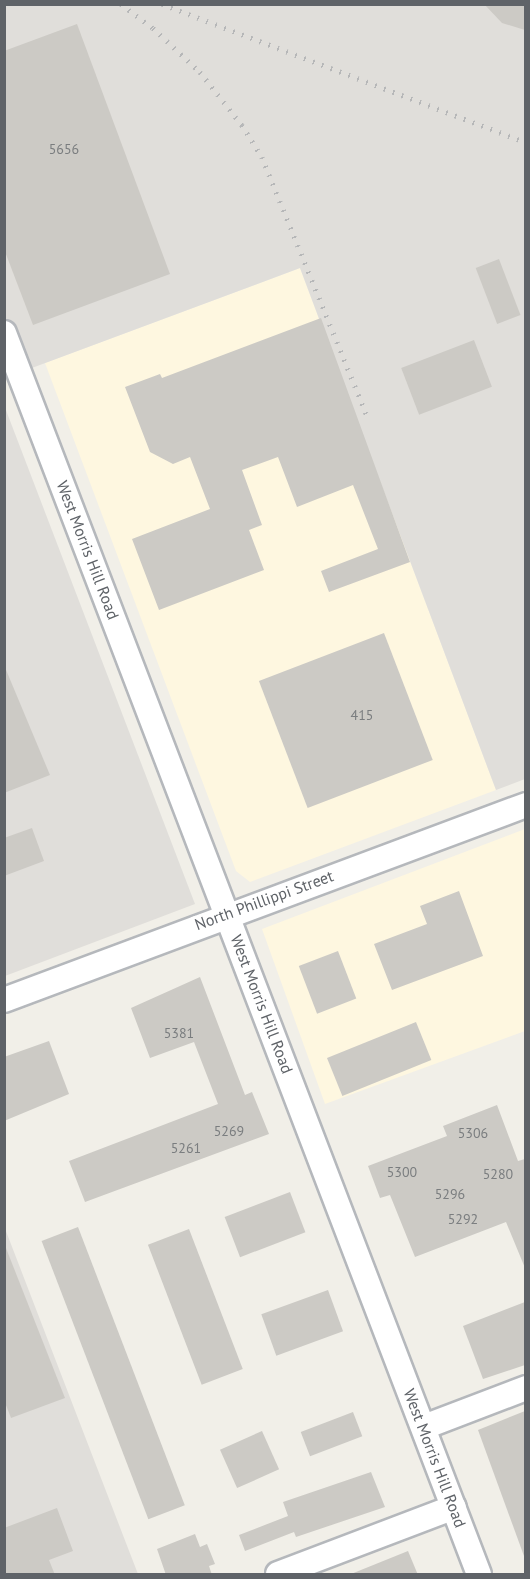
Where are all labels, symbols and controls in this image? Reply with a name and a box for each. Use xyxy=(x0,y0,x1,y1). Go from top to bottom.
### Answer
house number: 5656 xyxy=(49,141,79,157)
street label: West Morris Hill Road xyxy=(53,478,123,622)
house number: 415 xyxy=(351,707,373,723)
street label: North Phillippi Street xyxy=(192,866,336,934)
street label: West Morris Hill Road xyxy=(227,932,297,1076)
house number: 5381 xyxy=(164,1025,194,1041)
house number: 5269 xyxy=(214,1123,244,1139)
house number: 5306 xyxy=(458,1125,488,1141)
house number: 5261 xyxy=(171,1140,201,1156)
house number: 5300 xyxy=(387,1164,417,1180)
house number: 5280 xyxy=(483,1166,513,1182)
house number: 5296 xyxy=(435,1186,465,1202)
house number: 5292 xyxy=(448,1211,478,1227)
street label: West Morris Hill Road xyxy=(400,1386,470,1530)

